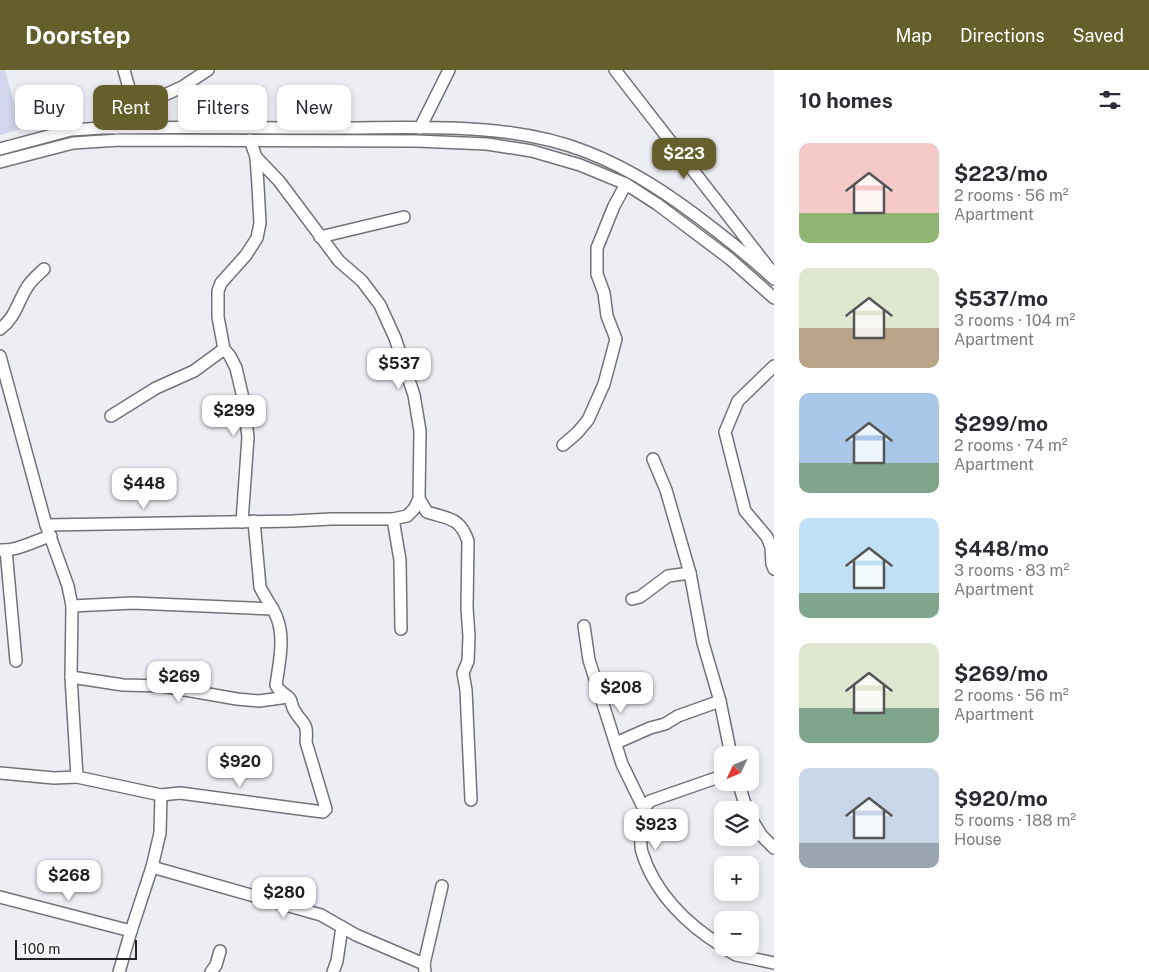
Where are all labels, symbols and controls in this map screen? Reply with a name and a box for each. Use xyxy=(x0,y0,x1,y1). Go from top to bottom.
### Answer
text: Doorstep xyxy=(25,21,130,49)
text: Map xyxy=(895,25,932,46)
text: Directions xyxy=(960,25,1045,46)
text: Saved xyxy=(1073,25,1124,46)
chip: Buy xyxy=(15,85,83,130)
chip: Rent xyxy=(93,85,168,130)
chip: Filters xyxy=(178,85,267,130)
chip: New xyxy=(277,85,351,130)
icon: filters xyxy=(1096,86,1124,114)
text: 10 homes xyxy=(799,88,893,113)
pin: $223 xyxy=(654,138,714,180)
text: $223 xyxy=(663,144,705,163)
text: $223/mo xyxy=(954,161,1048,186)
icon: home xyxy=(839,163,899,223)
text: 2 rooms · 56 m² xyxy=(954,186,1069,205)
text: Apartment xyxy=(954,205,1034,224)
text: $537/mo xyxy=(954,286,1048,311)
icon: home xyxy=(839,288,899,348)
text: 3 rooms · 104 m² xyxy=(954,311,1075,330)
text: Apartment xyxy=(954,330,1034,349)
pin: $537 xyxy=(369,348,429,390)
text: $537 xyxy=(378,354,420,373)
pin: $299 xyxy=(204,394,264,437)
text: $299 xyxy=(213,401,255,420)
text: $299/mo xyxy=(954,411,1048,436)
icon: home xyxy=(839,413,899,473)
text: 2 rooms · 74 m² xyxy=(954,436,1068,455)
text: Apartment xyxy=(954,455,1034,474)
pin: $448 xyxy=(114,468,174,510)
text: $448 xyxy=(123,474,165,493)
text: $448/mo xyxy=(954,536,1049,561)
icon: home xyxy=(839,538,899,598)
text: 3 rooms · 83 m² xyxy=(954,561,1069,580)
text: Apartment xyxy=(954,580,1034,599)
pin: $269 xyxy=(149,660,209,703)
text: $269/mo xyxy=(954,661,1048,686)
icon: home xyxy=(839,663,899,723)
text: $269 xyxy=(158,667,200,686)
pin: $208 xyxy=(591,672,651,714)
text: $208 xyxy=(600,678,642,697)
text: 2 rooms · 56 m² xyxy=(954,686,1069,705)
text: Apartment xyxy=(954,705,1034,724)
pin: $920 xyxy=(210,746,270,788)
north arrow xyxy=(714,746,759,791)
map controls xyxy=(714,746,759,956)
text: $920 xyxy=(219,752,261,771)
text: $920/mo xyxy=(954,786,1048,811)
icon: home xyxy=(839,788,899,848)
button: layers xyxy=(714,801,759,846)
pin: $923 xyxy=(626,808,686,851)
text: 5 rooms · 188 m² xyxy=(954,811,1076,830)
text: $923 xyxy=(635,815,677,834)
text: House xyxy=(954,830,1002,849)
button: + xyxy=(714,856,759,901)
pin: $268 xyxy=(39,860,99,902)
text: $268 xyxy=(48,866,90,885)
pin: $280 xyxy=(254,876,314,919)
text: $280 xyxy=(263,883,305,902)
button: − xyxy=(714,911,759,956)
scale bar xyxy=(15,937,138,960)
text: 100 m xyxy=(22,941,60,957)

